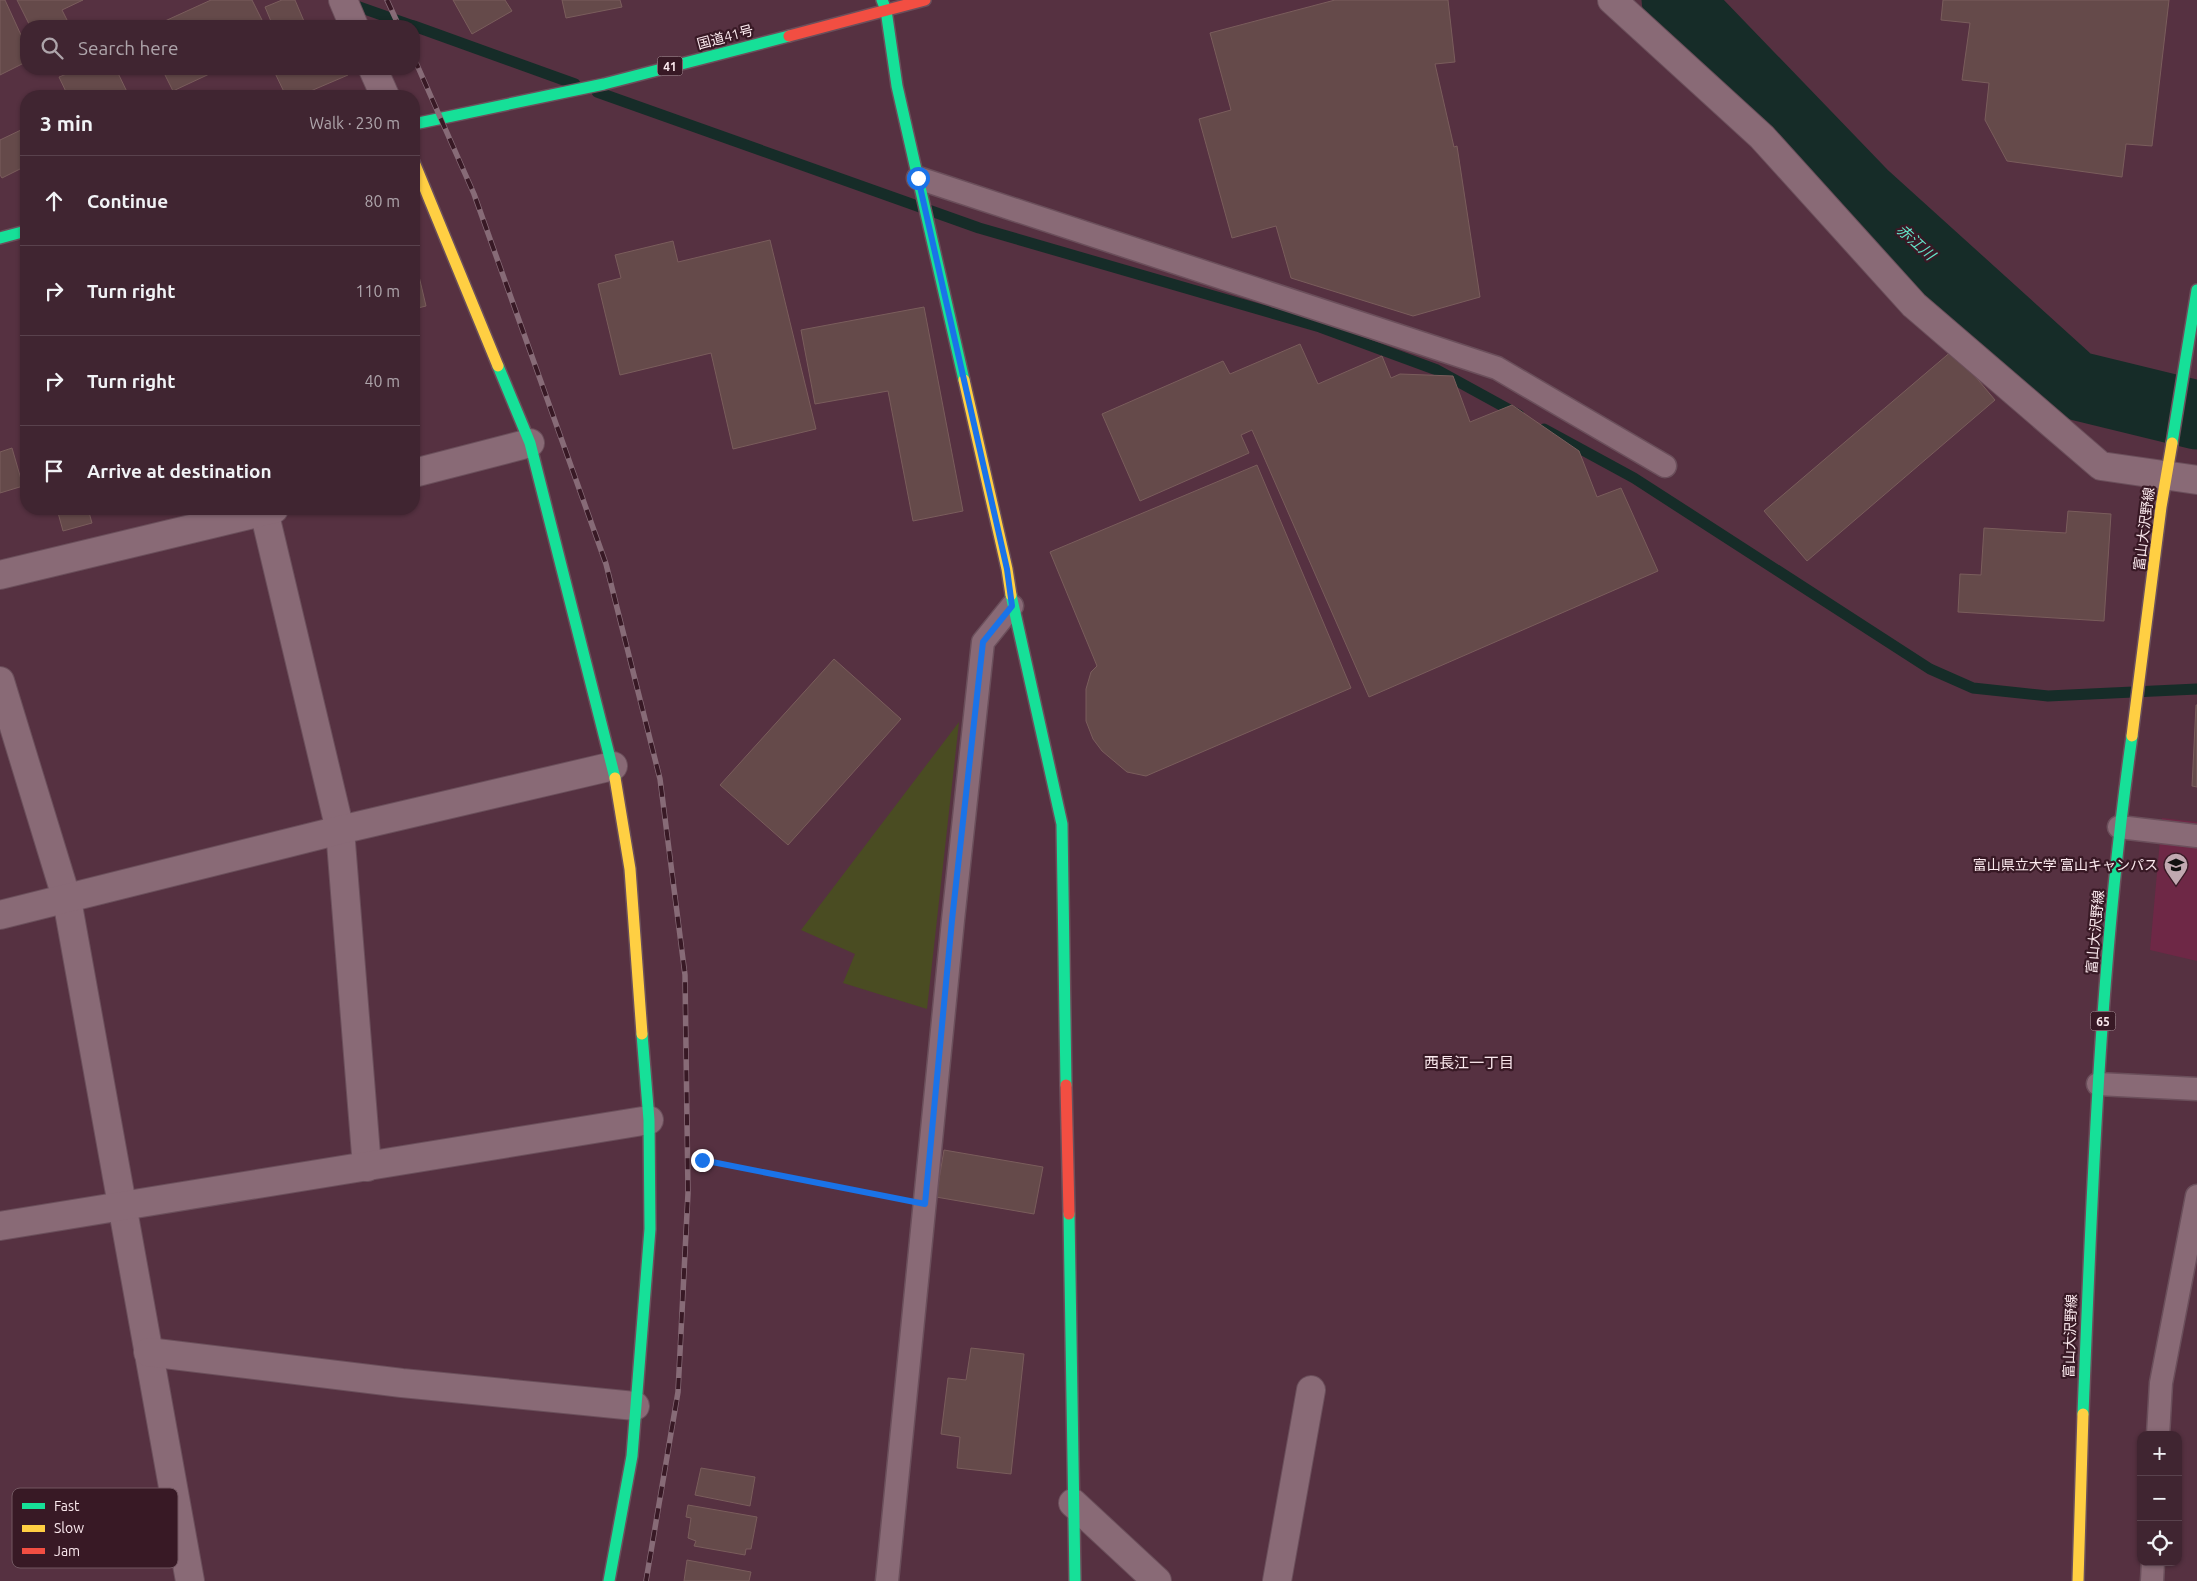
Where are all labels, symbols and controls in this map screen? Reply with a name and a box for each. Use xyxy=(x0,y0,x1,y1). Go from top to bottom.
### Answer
search box xyxy=(20,20,420,75)
street label: 国道41号 xyxy=(695,22,755,52)
icon: search xyxy=(38,34,66,62)
text: Search here xyxy=(78,37,178,59)
road number: 41 xyxy=(658,56,682,76)
text: 3 min xyxy=(40,111,93,135)
text: Walk · 230 m xyxy=(309,114,400,132)
route start xyxy=(907,167,930,190)
icon: ahead xyxy=(40,187,68,215)
text: Continue xyxy=(87,190,168,212)
text: 80 m xyxy=(364,192,400,210)
water label: 赤江川 xyxy=(1894,221,1940,265)
icon: right xyxy=(40,277,68,305)
text: Turn right xyxy=(87,280,175,302)
text: 110 m xyxy=(355,282,400,300)
icon: right xyxy=(40,367,68,395)
text: Turn right xyxy=(87,370,175,392)
text: 40 m xyxy=(364,372,400,390)
icon: arrive xyxy=(40,457,68,485)
text: Arrive at destination xyxy=(87,460,272,482)
street label: 富山大沢野線 xyxy=(2131,486,2157,572)
school or university icon: 富山県立大学 富山キャンパス xyxy=(2163,852,2189,886)
place label: 富山県立大学 富山キャンパス xyxy=(1973,857,2158,873)
street label: 富山大沢野線 xyxy=(2083,889,2107,975)
road number: 65 xyxy=(2090,1011,2116,1030)
district label: 西長江一丁目 xyxy=(1424,1054,1514,1071)
route end xyxy=(691,1149,714,1172)
street label: 富山大沢野線 xyxy=(2061,1294,2079,1378)
map controls xyxy=(2137,1431,2182,1566)
button: + xyxy=(2137,1431,2182,1476)
button: − xyxy=(2137,1476,2182,1521)
legend xyxy=(12,1488,178,1568)
text: Fast xyxy=(54,1498,80,1514)
text: Slow xyxy=(54,1520,84,1536)
button: locate xyxy=(2137,1521,2182,1566)
text: Jam xyxy=(54,1543,80,1559)

